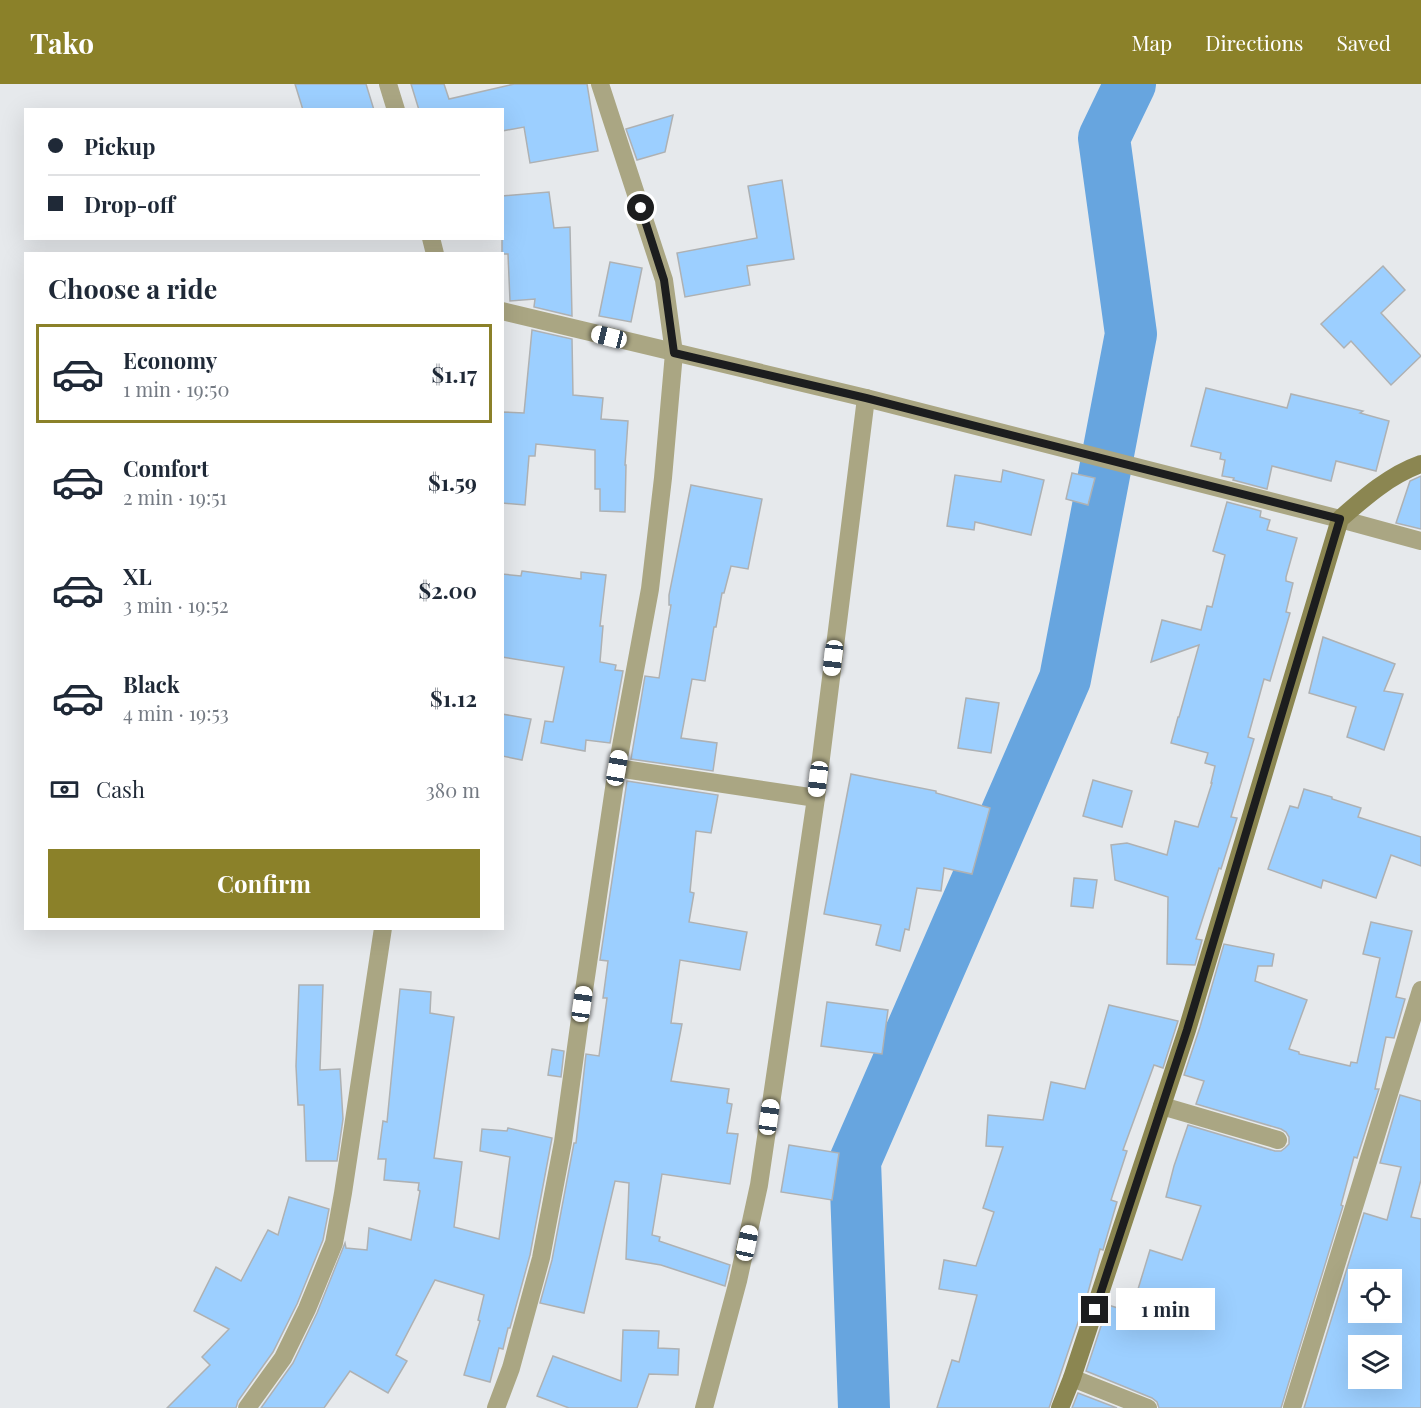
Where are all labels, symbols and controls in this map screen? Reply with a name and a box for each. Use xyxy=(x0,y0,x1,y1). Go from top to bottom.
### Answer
text: Tako xyxy=(30,24,94,61)
text: Map xyxy=(1131,28,1172,56)
text: Directions xyxy=(1205,28,1303,56)
text: Saved xyxy=(1336,28,1391,56)
text: Pickup xyxy=(84,131,155,161)
text: Drop-off xyxy=(84,189,175,219)
route start xyxy=(627,194,654,221)
text: Choose a ride xyxy=(48,270,217,306)
car xyxy=(589,324,629,350)
text: Economy xyxy=(123,345,217,375)
icon: car xyxy=(51,347,105,401)
text: $1.17 xyxy=(432,359,477,389)
text: 1 min · 19:50 xyxy=(123,375,229,402)
text: Comfort xyxy=(123,453,209,483)
icon: car xyxy=(51,455,105,509)
text: $1.59 xyxy=(428,467,477,497)
text: 2 min · 19:51 xyxy=(123,483,227,510)
text: XL xyxy=(123,561,152,591)
icon: car xyxy=(51,563,105,617)
text: $2.00 xyxy=(419,575,477,605)
text: 3 min · 19:52 xyxy=(123,591,229,618)
car xyxy=(822,639,844,677)
text: Black xyxy=(123,669,180,699)
icon: car xyxy=(51,671,105,725)
text: $1.12 xyxy=(430,683,477,713)
text: 4 min · 19:53 xyxy=(123,699,229,726)
car xyxy=(605,749,629,787)
car xyxy=(807,760,829,798)
icon: cash xyxy=(48,773,81,806)
text: Cash xyxy=(96,774,145,804)
text: 380 m xyxy=(426,776,480,803)
button: Confirm xyxy=(48,849,480,918)
car xyxy=(571,985,593,1023)
car xyxy=(758,1098,780,1136)
car xyxy=(734,1224,760,1262)
map controls xyxy=(1348,1269,1402,1389)
button: locate xyxy=(1348,1269,1402,1323)
callout: 1 min xyxy=(1116,1289,1215,1331)
text: 1 min xyxy=(1141,1295,1190,1322)
route end xyxy=(1081,1296,1108,1323)
button: layers xyxy=(1348,1335,1402,1389)

